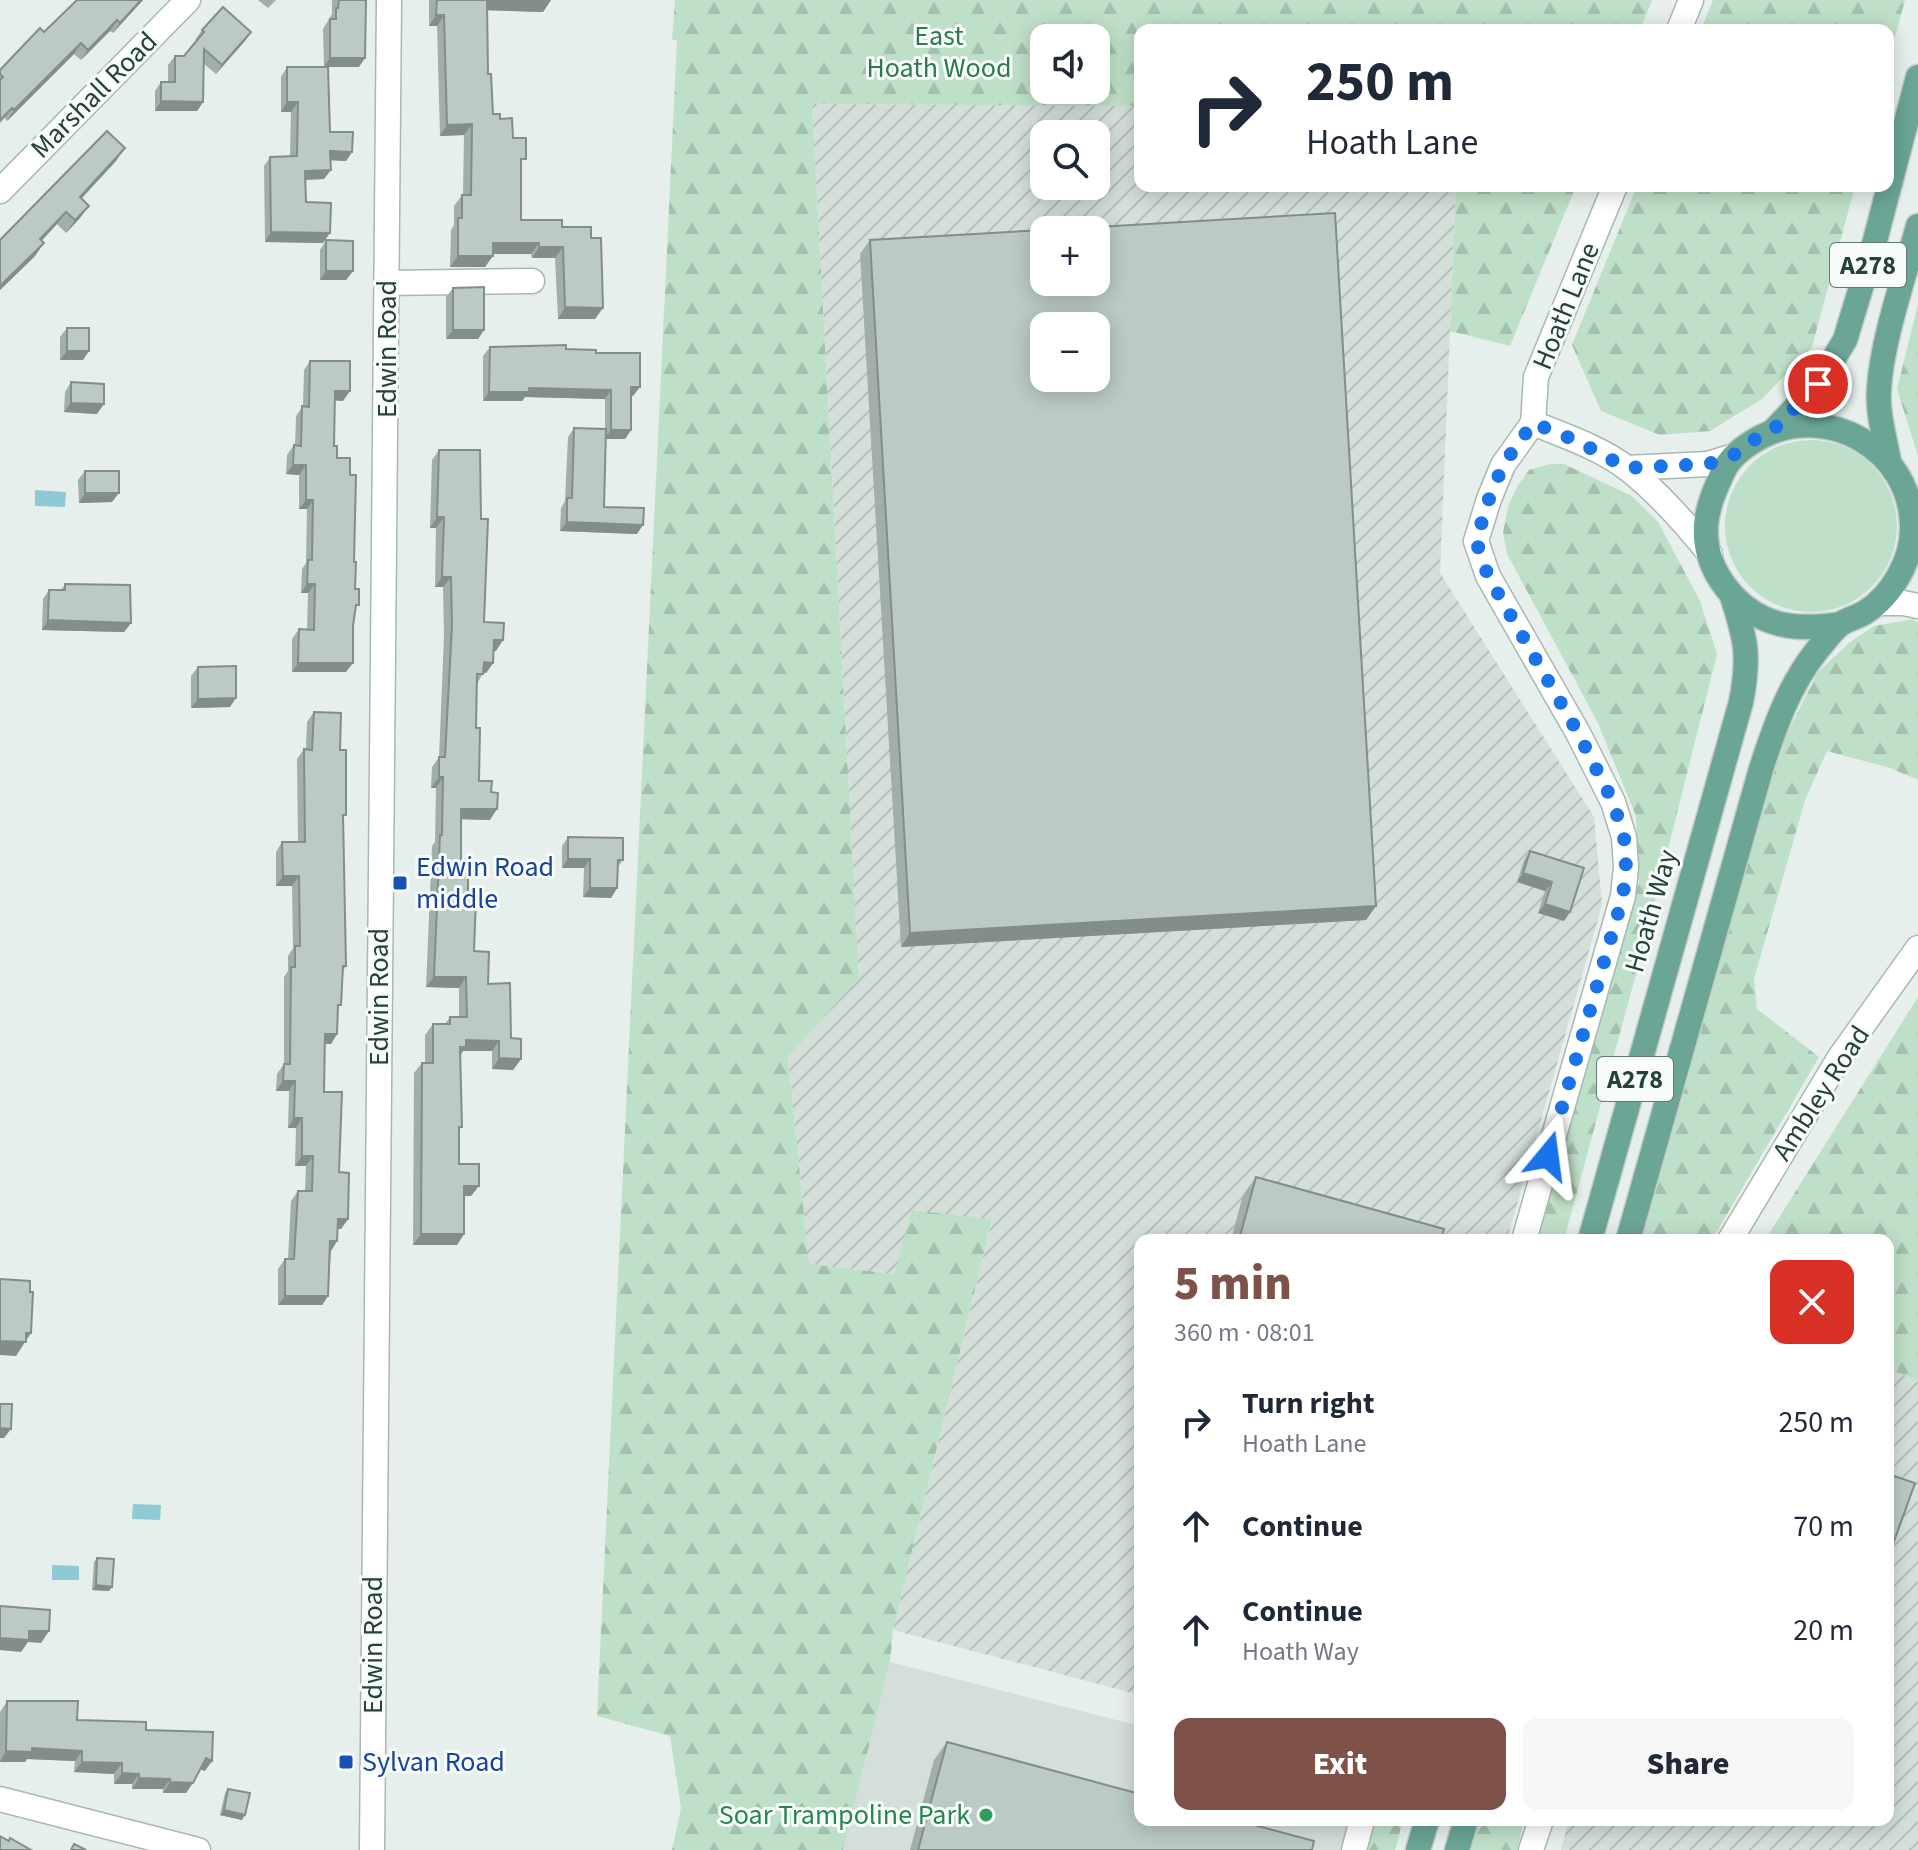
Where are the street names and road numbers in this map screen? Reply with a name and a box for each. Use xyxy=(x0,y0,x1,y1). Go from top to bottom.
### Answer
street label: Marshall Road xyxy=(21,22,167,168)
street label: Hoath Lane xyxy=(1522,236,1610,376)
road number: A278 xyxy=(1830,243,1906,287)
street label: Edwin Road xyxy=(367,280,407,418)
street label: Hoath Way xyxy=(1614,845,1688,977)
street label: Edwin Road xyxy=(359,928,399,1066)
street label: Ambley Road xyxy=(1762,1018,1880,1168)
road number: A278 xyxy=(1597,1057,1673,1101)
street label: Edwin Road xyxy=(353,1576,393,1714)

